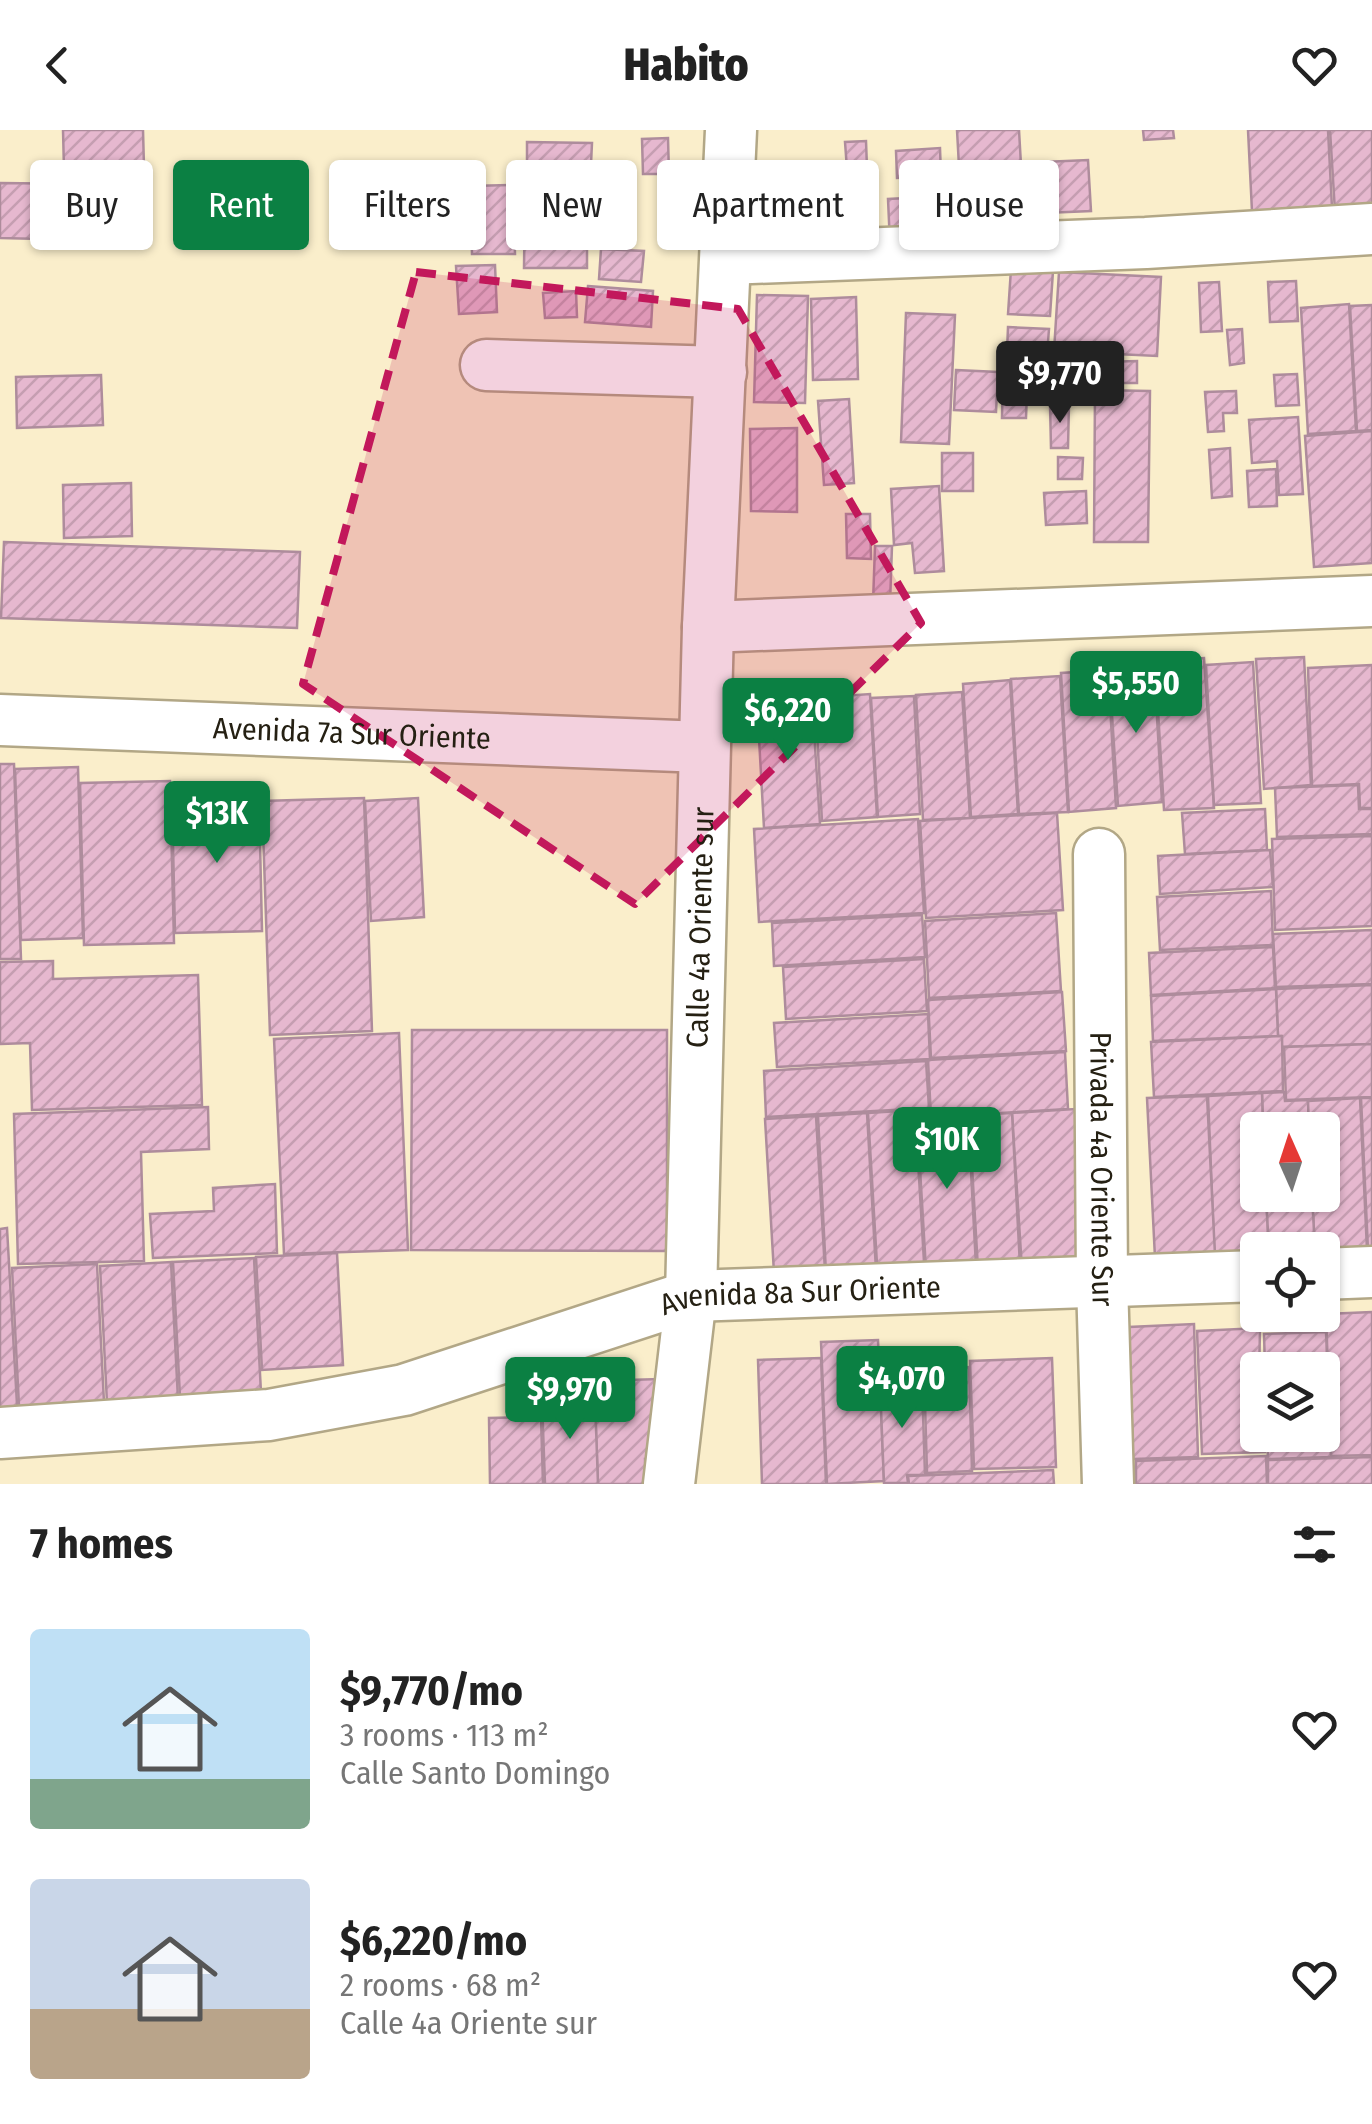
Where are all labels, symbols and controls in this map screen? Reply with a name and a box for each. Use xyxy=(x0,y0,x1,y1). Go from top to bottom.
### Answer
icon: back xyxy=(30,38,85,93)
text: Habito xyxy=(623,38,749,92)
icon: heart xyxy=(1287,38,1342,93)
chip: Buy xyxy=(30,160,153,250)
chip: Rent xyxy=(173,160,309,250)
chip: Filters xyxy=(329,160,486,250)
chip: New xyxy=(506,160,637,250)
chip: Apartment xyxy=(657,160,879,250)
chip: House xyxy=(899,160,1059,250)
pin: $9,770 xyxy=(979,341,1141,426)
text: $9,770 xyxy=(1018,354,1102,392)
pin: $5,550 xyxy=(1055,651,1217,736)
text: $5,550 xyxy=(1092,664,1180,702)
pin: $6,220 xyxy=(707,678,869,763)
text: $6,220 xyxy=(744,691,832,729)
street label: Avenida 7a Sur Oriente xyxy=(212,710,491,757)
pin: $13K xyxy=(158,781,276,866)
text: $13K xyxy=(186,794,248,832)
street label: Calle 4a Oriente sur xyxy=(679,806,721,1048)
street label: Privada 4a Oriente Sur xyxy=(1082,1031,1121,1307)
pin: $10K xyxy=(888,1107,1006,1192)
north arrow xyxy=(1240,1112,1340,1212)
map controls xyxy=(1240,1112,1340,1452)
text: $10K xyxy=(915,1120,979,1158)
button: locate xyxy=(1240,1232,1340,1332)
street label: Avenida 8a Sur Oriente xyxy=(655,1269,941,1323)
pin: $4,070 xyxy=(821,1346,983,1431)
button: layers xyxy=(1240,1352,1340,1452)
pin: $9,970 xyxy=(489,1357,651,1442)
text: $4,070 xyxy=(859,1359,945,1397)
text: $9,970 xyxy=(527,1370,613,1408)
icon: filters xyxy=(1287,1517,1342,1572)
text: 7 homes xyxy=(30,1519,173,1569)
text: $9,770/mo xyxy=(340,1666,523,1716)
icon: home xyxy=(110,1669,230,1789)
icon: heart xyxy=(1287,1702,1342,1757)
text: 3 rooms · 113 m² xyxy=(340,1716,548,1754)
text: Calle Santo Domingo xyxy=(340,1754,610,1792)
text: $6,220/mo xyxy=(340,1916,527,1966)
icon: home xyxy=(110,1919,230,2039)
icon: heart xyxy=(1287,1952,1342,2007)
text: 2 rooms · 68 m² xyxy=(340,1966,541,2004)
text: Calle 4a Oriente sur xyxy=(340,2004,597,2042)

